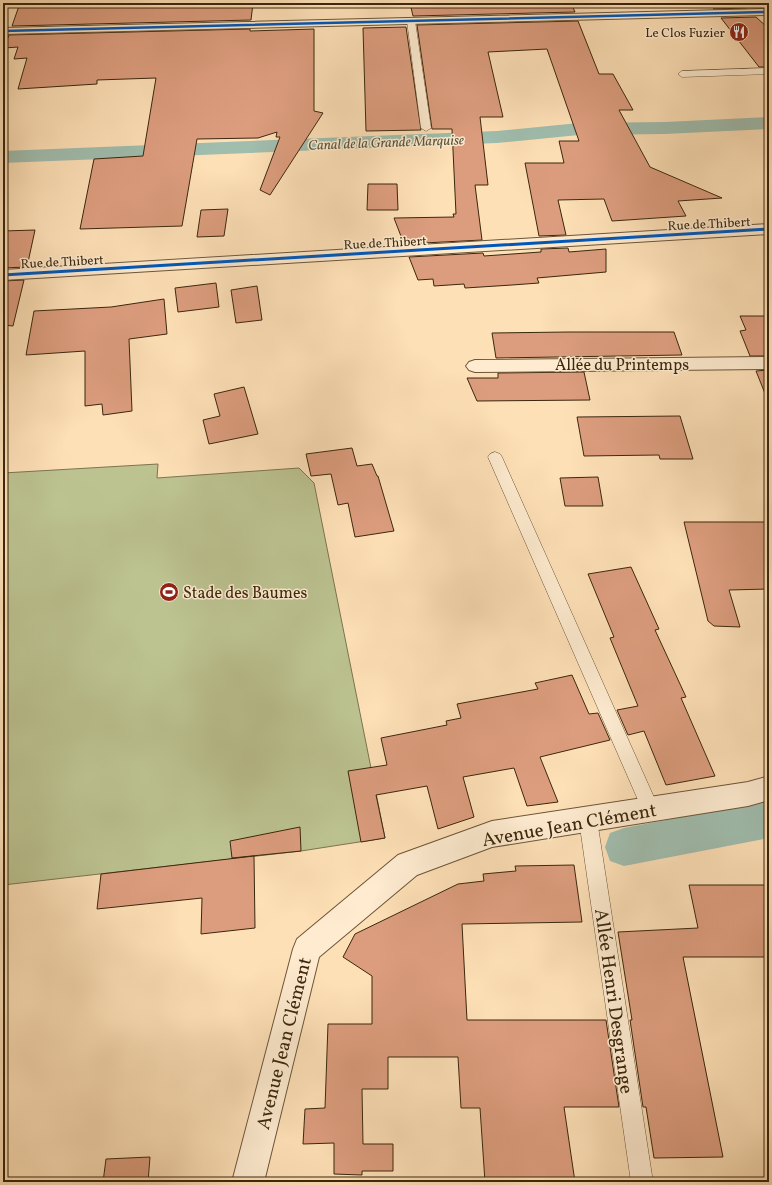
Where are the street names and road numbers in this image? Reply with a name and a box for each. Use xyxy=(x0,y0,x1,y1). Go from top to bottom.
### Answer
street label: Rue de Thibert xyxy=(667,214,751,236)
street label: Rue de Thibert xyxy=(343,233,427,255)
street label: Rue de Thibert xyxy=(20,252,104,274)
street label: Allée du Printemps xyxy=(555,355,689,377)
street label: Avenue Jean Clément xyxy=(480,798,659,854)
street label: Allée Henri Desgrange xyxy=(587,907,639,1096)
street label: Avenue Jean Clément xyxy=(251,954,319,1132)

